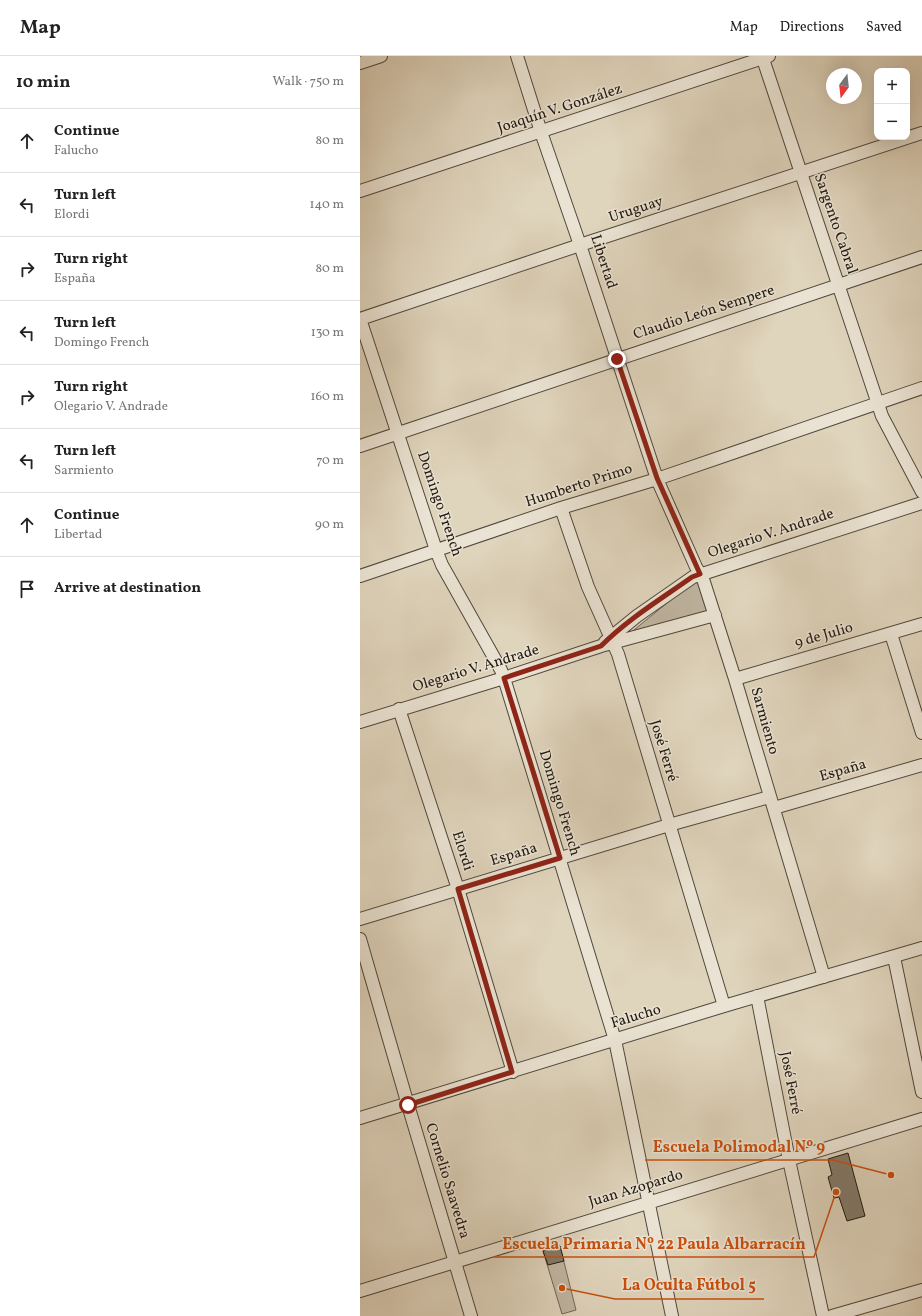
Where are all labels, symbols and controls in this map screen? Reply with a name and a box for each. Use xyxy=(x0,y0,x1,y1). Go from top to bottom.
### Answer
text: Map xyxy=(20,15,61,41)
text: Map xyxy=(730,18,758,37)
text: Directions xyxy=(780,18,844,37)
text: Saved xyxy=(866,18,902,37)
north arrow xyxy=(826,68,862,104)
map controls xyxy=(874,68,910,140)
button: + xyxy=(874,68,910,104)
text: 10 min xyxy=(16,71,70,94)
text: Walk · 750 m xyxy=(272,73,344,91)
street label: Joaquín V. González xyxy=(495,79,625,139)
button: − xyxy=(874,104,910,140)
text: Continue xyxy=(54,121,119,142)
icon: ahead xyxy=(16,130,38,152)
text: 80 m xyxy=(315,132,344,150)
text: Falucho xyxy=(54,142,99,160)
street label: Sargento Cabral xyxy=(808,171,862,277)
text: Turn left xyxy=(54,185,116,206)
street label: Uruguay xyxy=(606,191,666,229)
icon: left xyxy=(16,194,38,216)
text: 140 m xyxy=(310,196,344,214)
text: Elordi xyxy=(54,206,89,224)
street label: Libertad xyxy=(584,232,622,292)
text: Turn right xyxy=(54,249,128,270)
icon: right xyxy=(16,258,38,280)
text: 80 m xyxy=(315,260,344,278)
text: España xyxy=(54,270,96,288)
street label: Claudio León Sempere xyxy=(631,280,777,346)
text: Turn left xyxy=(54,313,116,334)
icon: left xyxy=(16,322,38,344)
text: 130 m xyxy=(311,324,344,342)
text: Domingo French xyxy=(54,334,149,352)
route end xyxy=(608,350,626,368)
text: Turn right xyxy=(54,377,128,398)
icon: right xyxy=(16,386,38,408)
text: 160 m xyxy=(310,388,344,406)
text: Olegario V. Andrade xyxy=(54,398,168,416)
text: Turn left xyxy=(54,441,116,462)
street label: Domingo French xyxy=(411,449,467,559)
icon: left xyxy=(16,450,38,472)
text: 70 m xyxy=(316,452,344,470)
street label: Humberto Primo xyxy=(523,459,635,513)
text: Sarmiento xyxy=(54,462,114,480)
street label: Olegario V. Andrade xyxy=(705,504,837,564)
text: Continue xyxy=(54,505,119,526)
icon: ahead xyxy=(16,514,38,536)
text: 90 m xyxy=(315,516,344,534)
text: Libertad xyxy=(54,526,102,544)
icon: arrive xyxy=(16,578,38,600)
text: Arrive at destination xyxy=(54,578,201,599)
street label: 9 de Julio xyxy=(792,618,856,654)
street label: Olegario V. Andrade xyxy=(410,640,542,698)
street label: Sarmiento xyxy=(744,685,784,757)
street label: José Ferré xyxy=(644,717,682,785)
street label: Domingo French xyxy=(533,747,585,859)
street label: España xyxy=(817,754,869,788)
street label: Elordi xyxy=(446,828,478,874)
street label: España xyxy=(488,838,540,872)
street label: Falucho xyxy=(608,999,664,1035)
street label: José Ferré xyxy=(774,1050,806,1116)
route start xyxy=(399,1096,417,1114)
street label: Cornelio Saavedra xyxy=(419,1121,475,1241)
callout: Escuela Polimodal Nº 9 xyxy=(645,1132,833,1160)
text: Escuela Polimodal Nº 9 xyxy=(653,1137,825,1159)
street label: Juan Azopardo xyxy=(586,1165,686,1213)
callout: Escuela Primaria Nº 22 Paula Albarracín xyxy=(494,1229,814,1257)
text: Escuela Primaria Nº 22 Paula Albarracín xyxy=(502,1234,806,1256)
callout: La Oculta Fútbol 5 xyxy=(615,1271,764,1299)
text: La Oculta Fútbol 5 xyxy=(622,1275,756,1297)

